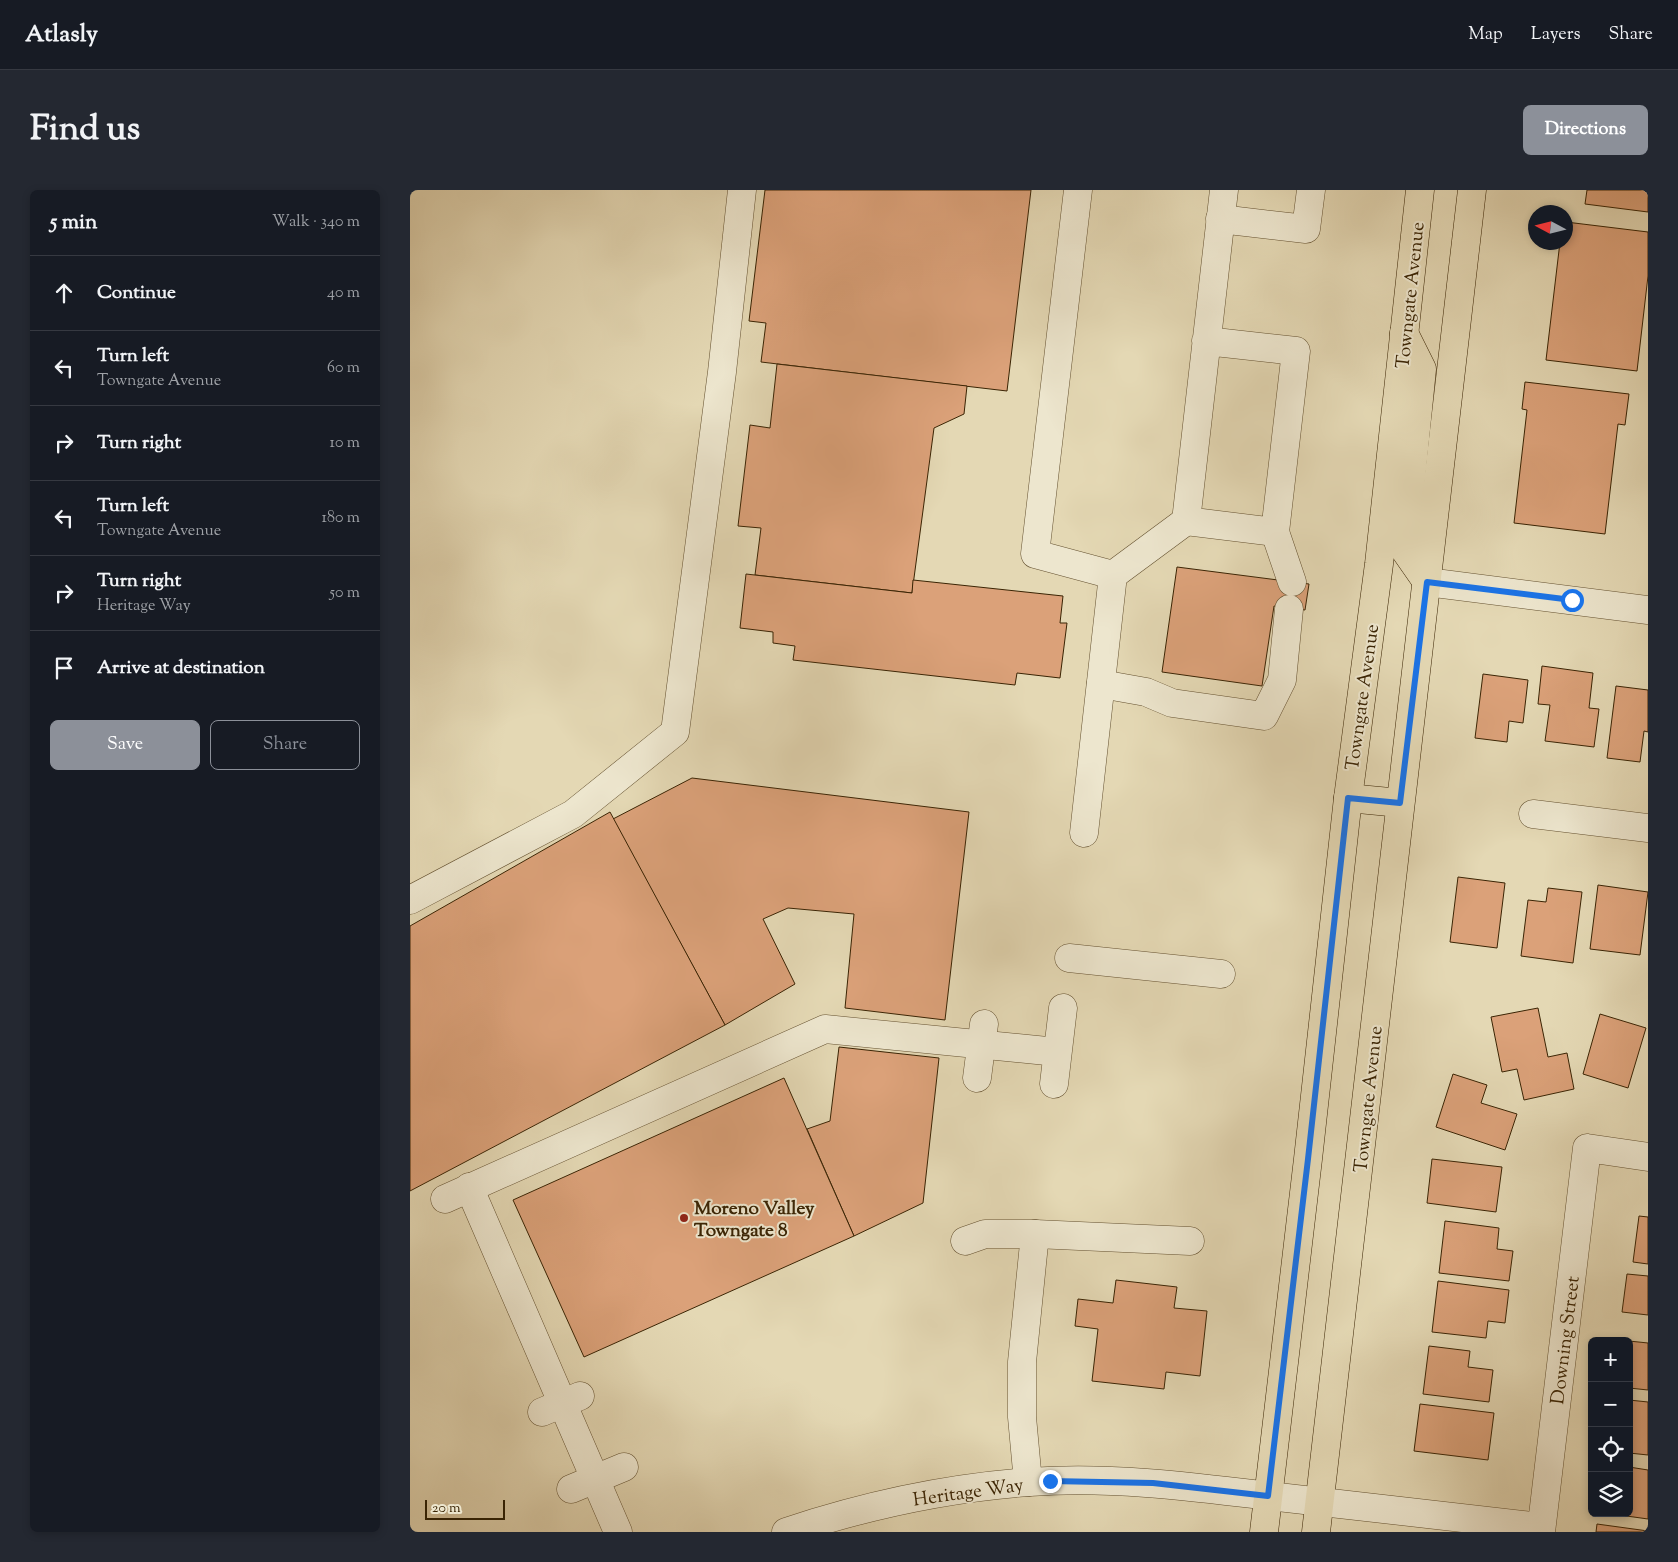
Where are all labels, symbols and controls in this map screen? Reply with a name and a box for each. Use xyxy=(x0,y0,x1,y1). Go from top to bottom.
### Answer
text: Atlasly xyxy=(25,18,98,52)
text: Map xyxy=(1468,22,1503,48)
text: Layers xyxy=(1531,22,1581,48)
text: Share xyxy=(1609,22,1653,48)
text: Find us xyxy=(30,105,140,156)
button: Directions xyxy=(1523,105,1648,155)
north arrow xyxy=(1528,205,1573,250)
text: 5 min xyxy=(50,208,97,238)
text: Walk · 340 m xyxy=(272,211,360,234)
street label: Towngate Avenue xyxy=(1390,220,1433,370)
icon: ahead xyxy=(50,279,78,307)
text: Continue xyxy=(97,280,176,307)
text: 40 m xyxy=(327,282,360,305)
text: Turn left xyxy=(97,343,169,370)
icon: left xyxy=(50,354,78,382)
text: 60 m xyxy=(327,357,360,380)
text: Towngate Avenue xyxy=(97,370,221,393)
icon: right xyxy=(50,429,78,457)
text: Turn right xyxy=(97,430,181,457)
text: 10 m xyxy=(330,432,360,455)
text: Turn left xyxy=(97,493,169,520)
icon: left xyxy=(50,504,78,532)
text: 180 m xyxy=(321,507,360,530)
text: Towngate Avenue xyxy=(97,520,221,543)
text: Turn right xyxy=(97,568,181,595)
icon: right xyxy=(50,579,78,607)
text: 50 m xyxy=(329,582,360,605)
route start xyxy=(1561,589,1584,612)
text: Heritage Way xyxy=(97,595,191,618)
street label: Towngate Avenue xyxy=(1340,622,1387,772)
icon: arrive xyxy=(50,654,78,682)
text: Arrive at destination xyxy=(97,655,265,682)
button: Save xyxy=(50,720,200,770)
button: Share xyxy=(210,720,360,770)
street label: Towngate Avenue xyxy=(1348,1024,1391,1174)
place label: Moreno Valley Towngate 8 xyxy=(694,1196,815,1245)
marker: Moreno Valley Towngate 8 xyxy=(678,1212,690,1224)
street label: Downing Street xyxy=(1545,1274,1588,1406)
map controls xyxy=(1588,1337,1633,1517)
button: + xyxy=(1588,1337,1633,1382)
button: − xyxy=(1588,1382,1633,1427)
button: locate xyxy=(1588,1427,1633,1472)
route end xyxy=(1039,1470,1062,1493)
street label: Heritage Way xyxy=(911,1472,1026,1515)
button: layers xyxy=(1588,1472,1633,1517)
scale bar xyxy=(425,1497,505,1520)
text: 20 m xyxy=(432,1499,461,1519)

